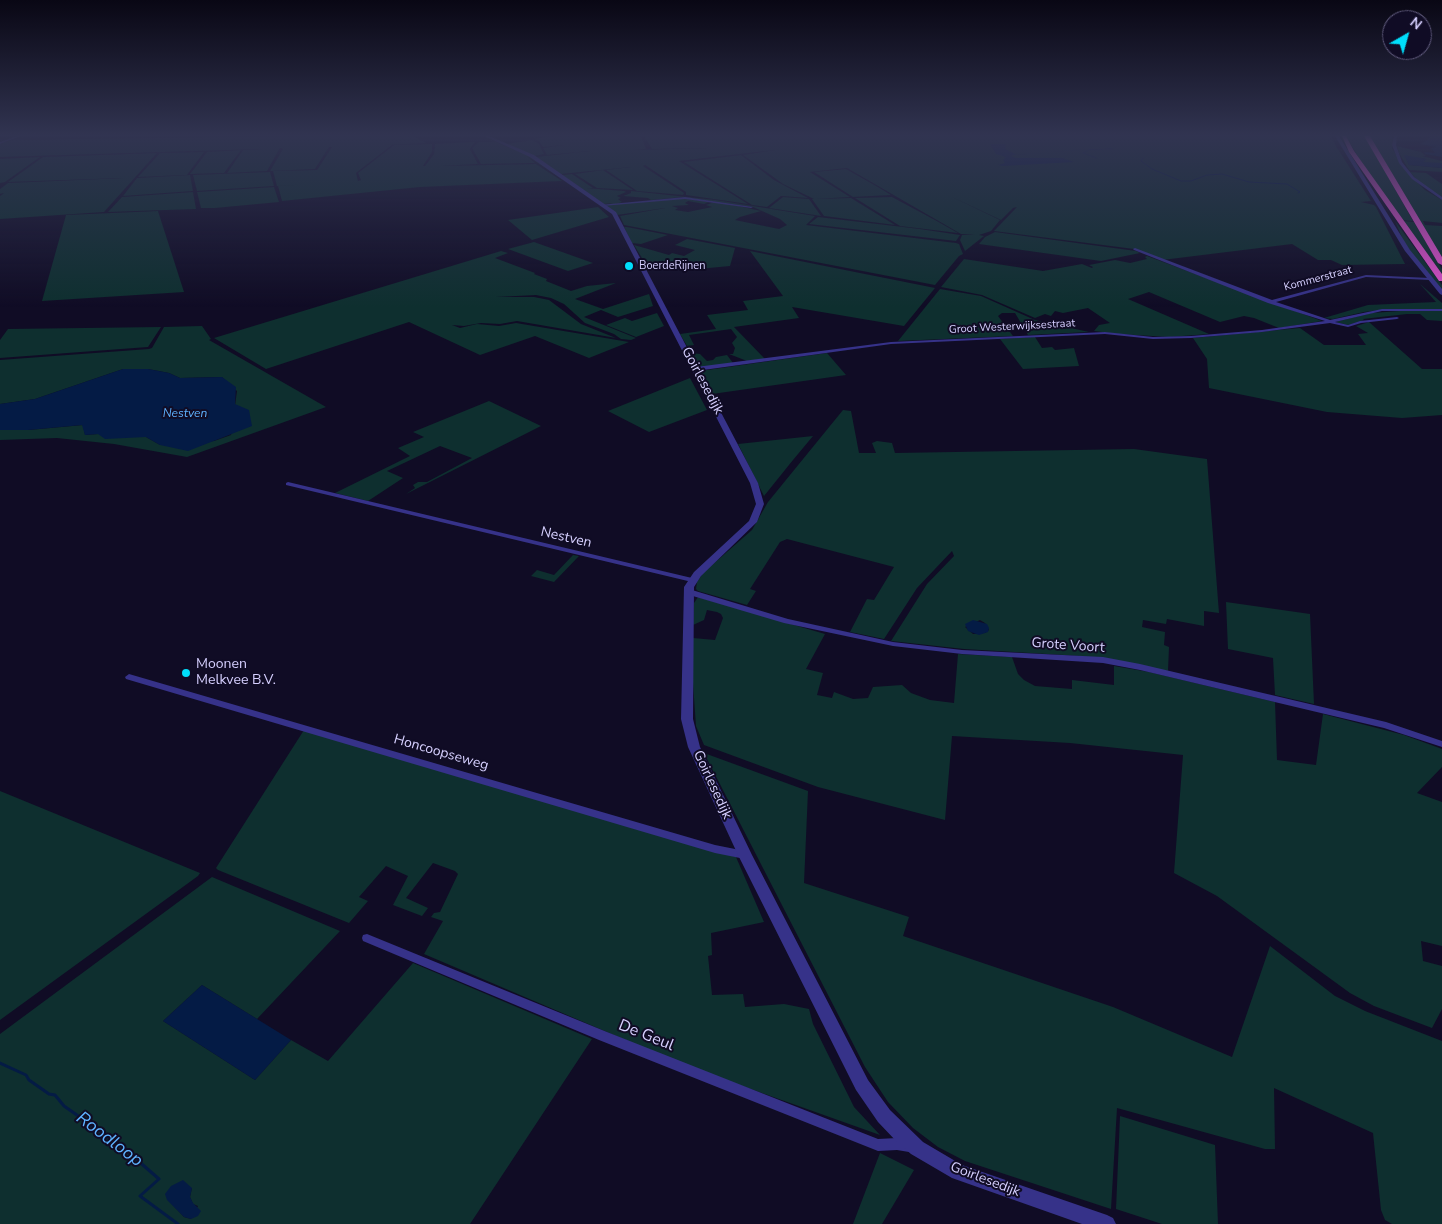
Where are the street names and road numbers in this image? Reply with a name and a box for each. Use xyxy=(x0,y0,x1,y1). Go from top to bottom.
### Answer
street label: Kommerstraat xyxy=(1283,264,1353,294)
street label: Groot Westerwijksestraat xyxy=(948,317,1076,337)
street label: Goirlesedijk xyxy=(677,345,727,417)
street label: Nestven xyxy=(539,524,593,552)
street label: Grote Voort xyxy=(1031,635,1105,657)
street label: Honcoopseweg xyxy=(392,731,490,775)
street label: Goirlesedijk xyxy=(689,748,735,822)
street label: De Geul xyxy=(615,1016,677,1056)
street label: Goirlesedijk xyxy=(948,1159,1022,1201)

